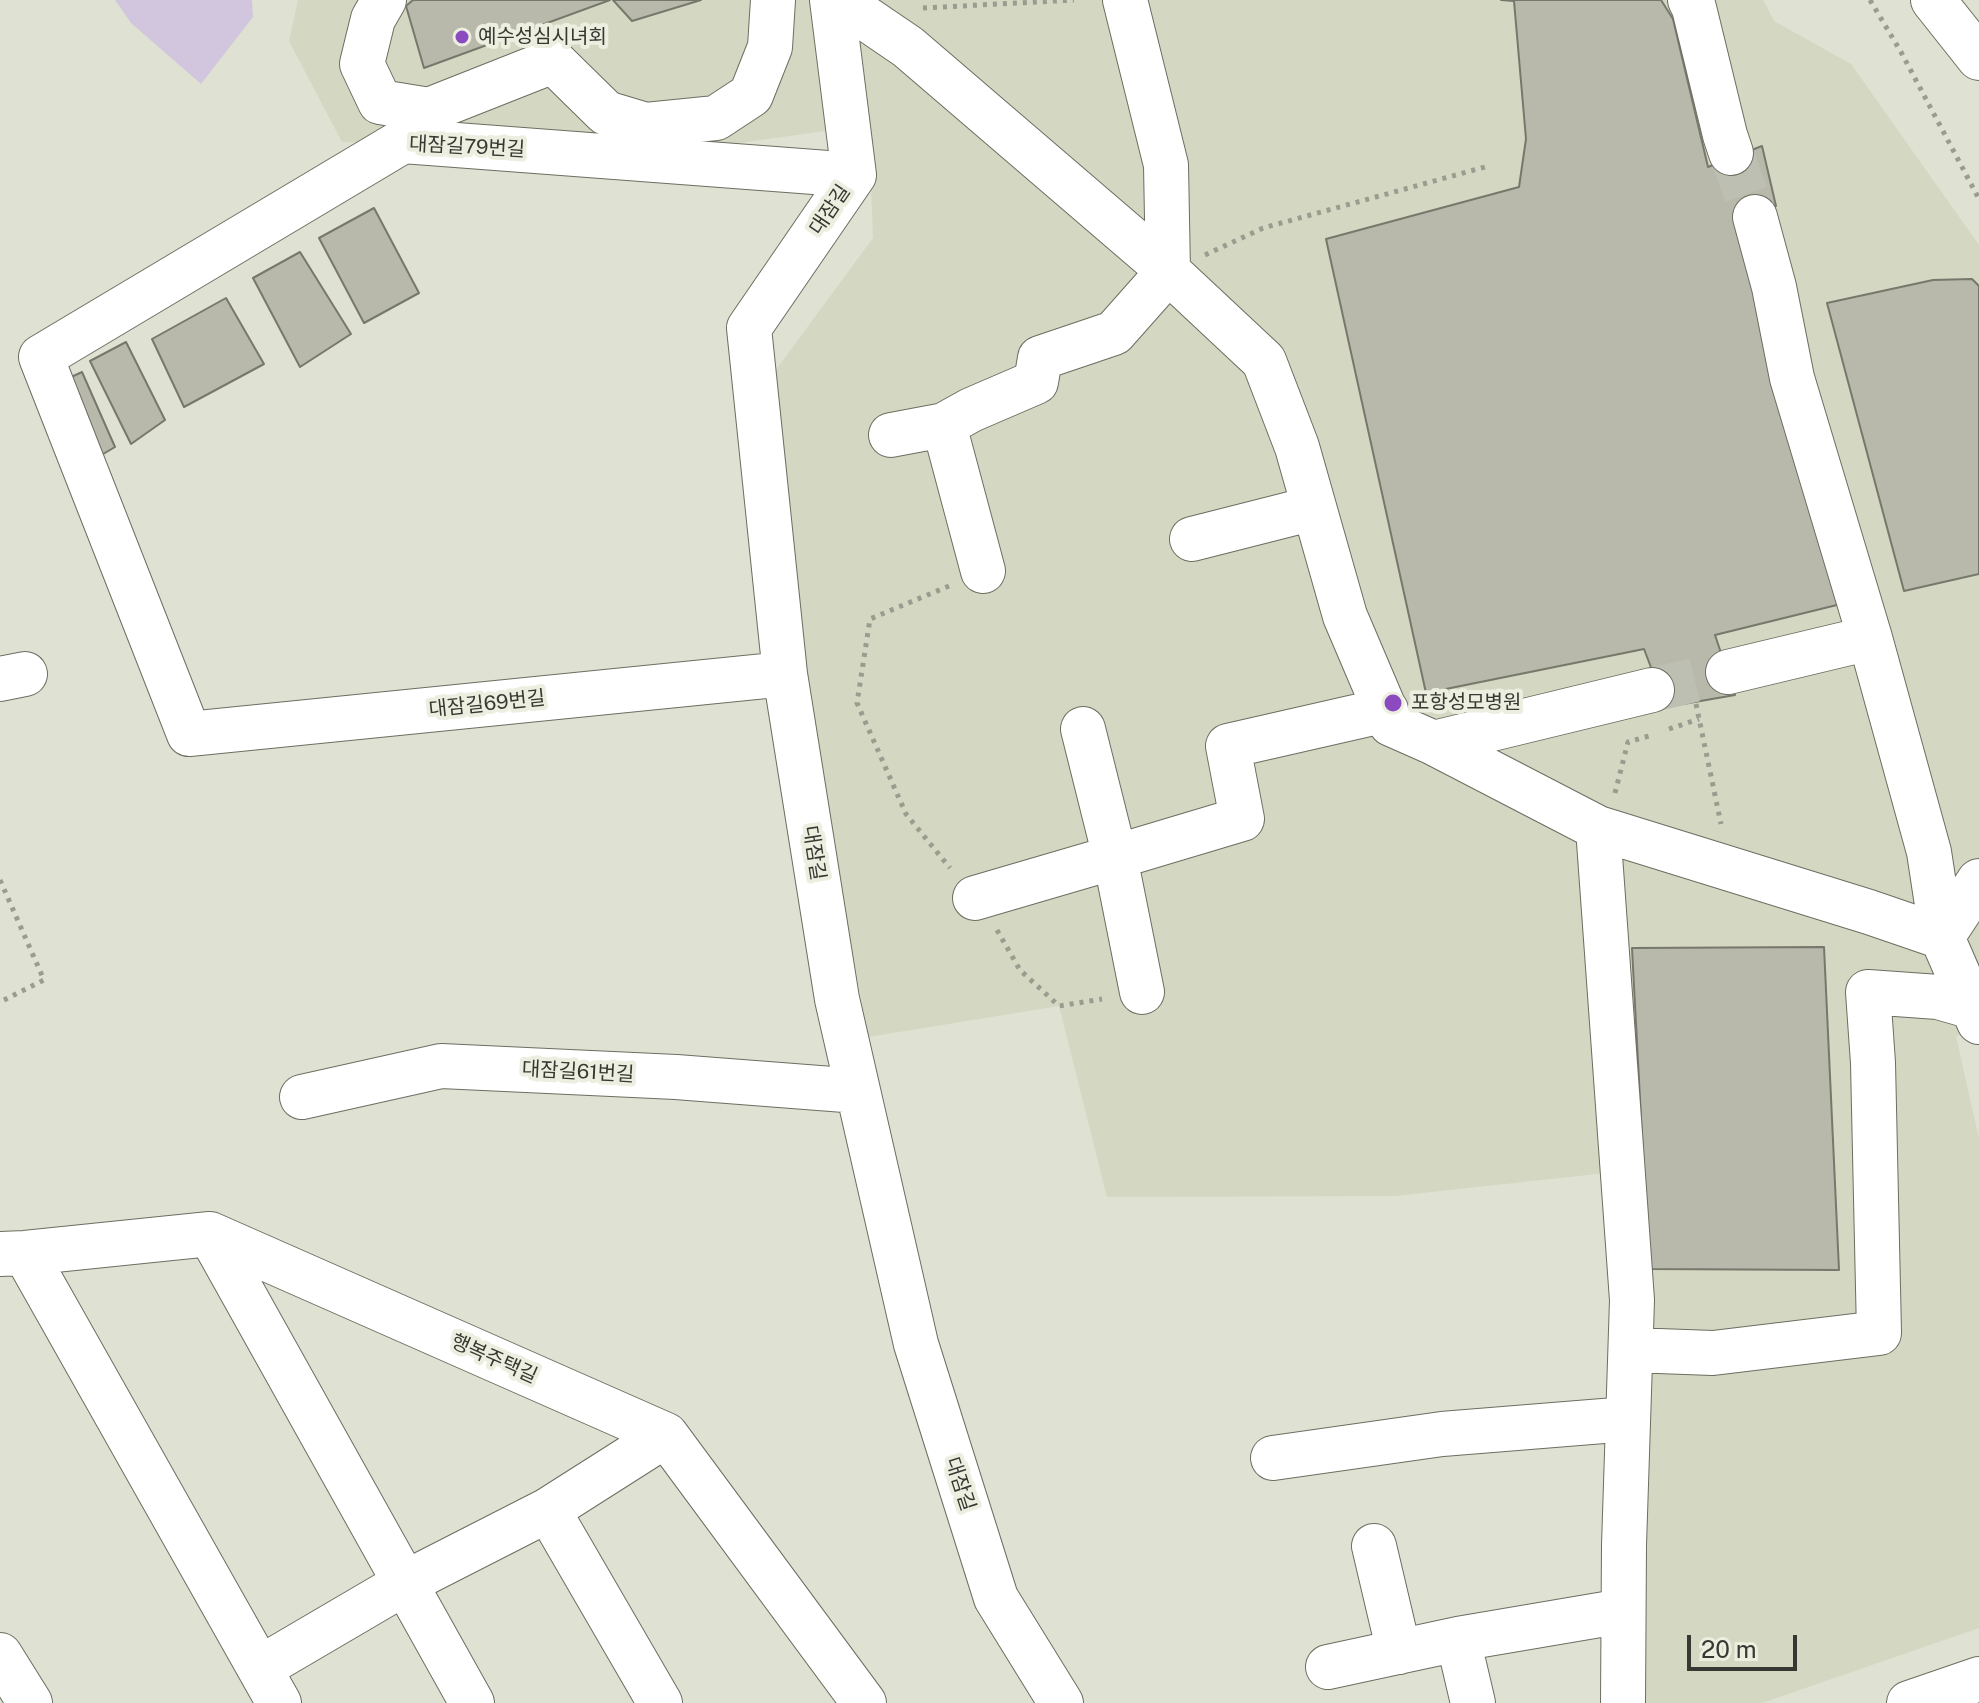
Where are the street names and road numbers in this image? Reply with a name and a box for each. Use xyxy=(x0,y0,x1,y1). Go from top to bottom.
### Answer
street label: 대잠길79번길 xyxy=(408,132,526,162)
street label: 대잠길 xyxy=(805,180,855,240)
street label: 대잠길69번길 xyxy=(428,686,546,722)
street label: 대잠길 xyxy=(798,824,830,882)
street label: 대잠길61번길 xyxy=(521,1057,635,1087)
street label: 행복주택길 xyxy=(447,1329,541,1389)
street label: 대잠길 xyxy=(940,1454,980,1514)

